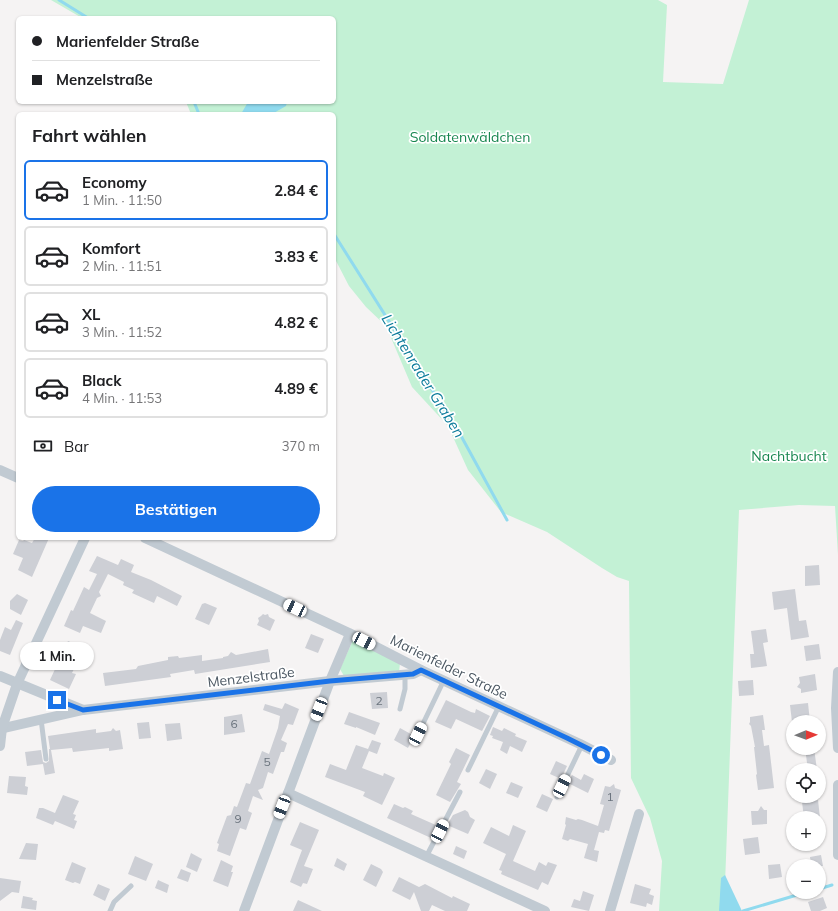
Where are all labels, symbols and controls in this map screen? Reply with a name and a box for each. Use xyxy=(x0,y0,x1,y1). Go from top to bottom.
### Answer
text: Marienfelder Straße xyxy=(56,32,199,51)
text: Menzelstraße xyxy=(56,70,153,89)
text: Fahrt wählen xyxy=(32,124,147,147)
park label: Soldatenwäldchen xyxy=(410,128,530,146)
icon: car xyxy=(34,172,70,208)
text: Economy xyxy=(82,173,147,192)
text: 2.84 € xyxy=(274,181,318,200)
text: 1 Min. · 11:50 xyxy=(82,192,162,208)
icon: car xyxy=(34,238,70,274)
text: Komfort xyxy=(82,239,140,258)
text: 3.83 € xyxy=(274,247,318,266)
text: 2 Min. · 11:51 xyxy=(82,258,162,274)
icon: car xyxy=(34,304,70,340)
text: XL xyxy=(82,305,100,324)
water label: Lichtenrader Graben xyxy=(378,310,469,441)
text: 4.82 € xyxy=(274,313,318,332)
text: 3 Min. · 11:52 xyxy=(82,324,162,340)
icon: car xyxy=(34,370,70,406)
text: Black xyxy=(82,371,121,390)
text: 4.89 € xyxy=(274,379,318,398)
text: 4 Min. · 11:53 xyxy=(82,390,162,406)
icon: cash xyxy=(32,435,54,457)
text: Bar xyxy=(64,437,89,456)
text: 370 m xyxy=(282,438,320,454)
park label: Nachtbucht xyxy=(751,447,827,465)
button: Bestätigen xyxy=(32,486,320,532)
car xyxy=(282,597,308,619)
car xyxy=(351,630,377,652)
street label: Marienfelder Straße xyxy=(387,631,511,703)
callout: 1 Min. xyxy=(20,642,94,670)
text: 1 Min. xyxy=(38,648,76,664)
street label: Menzelstraße xyxy=(206,663,296,691)
route end xyxy=(48,691,66,709)
house number: 2 xyxy=(375,693,383,708)
car xyxy=(309,696,329,722)
north arrow xyxy=(786,715,826,755)
map controls xyxy=(786,715,826,899)
house number: 6 xyxy=(230,716,238,731)
car xyxy=(407,721,429,747)
route start xyxy=(592,746,610,764)
house number: 5 xyxy=(263,754,271,769)
button: locate xyxy=(786,763,826,803)
car xyxy=(551,773,573,799)
house number: 1 xyxy=(606,789,614,804)
car xyxy=(272,794,292,820)
house number: 9 xyxy=(234,811,242,826)
button: + xyxy=(786,811,826,851)
car xyxy=(429,818,451,844)
button: − xyxy=(786,859,826,899)

